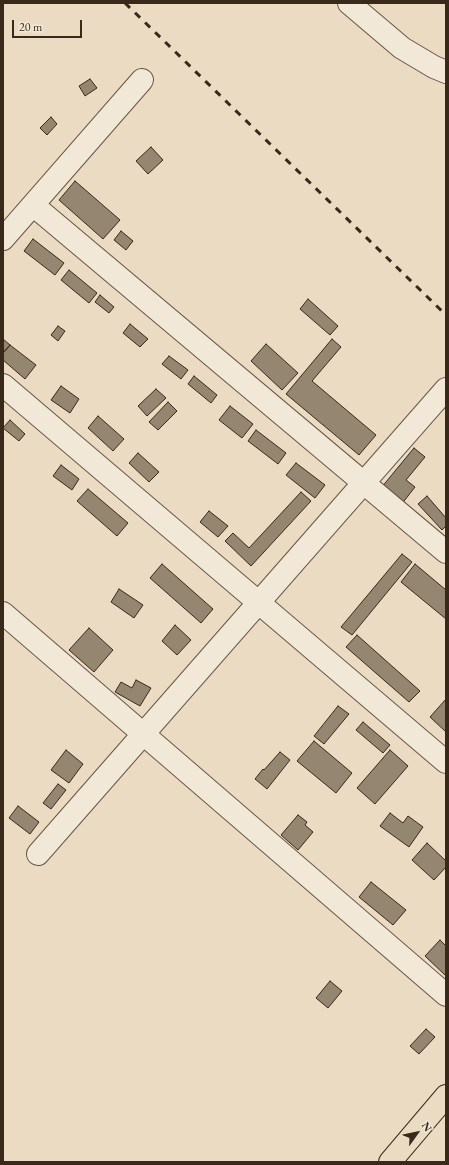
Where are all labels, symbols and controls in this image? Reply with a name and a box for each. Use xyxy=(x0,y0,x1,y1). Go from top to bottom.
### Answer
scale bar xyxy=(14,12,84,38)
text: 20 m xyxy=(19,19,42,35)
north arrow xyxy=(397,1113,437,1153)
text: N xyxy=(419,1119,435,1134)

